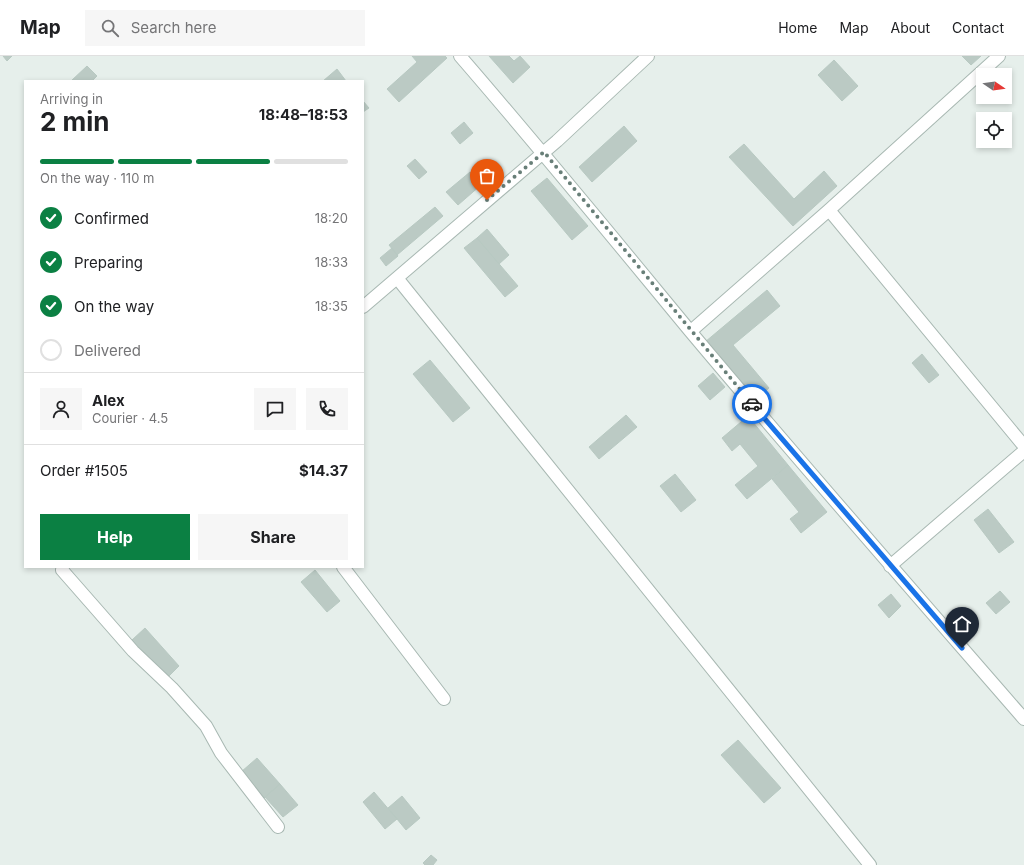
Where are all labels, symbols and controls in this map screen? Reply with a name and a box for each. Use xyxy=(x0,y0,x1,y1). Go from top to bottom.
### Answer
search box xyxy=(85,10,365,46)
text: Map xyxy=(20,16,61,39)
icon: search xyxy=(99,17,121,39)
text: Search here xyxy=(131,18,216,37)
text: Home xyxy=(778,19,817,36)
text: Map xyxy=(839,19,869,36)
text: About xyxy=(891,19,930,36)
text: Contact xyxy=(952,19,1004,36)
north arrow xyxy=(976,68,1012,104)
map controls xyxy=(976,68,1012,148)
text: Arriving in xyxy=(40,91,103,107)
text: 18:48–18:53 xyxy=(259,105,348,124)
text: 2 min xyxy=(40,106,110,137)
button: locate xyxy=(976,112,1012,148)
pin xyxy=(470,159,504,200)
icon: bag xyxy=(476,165,498,187)
text: On the way · 110 m xyxy=(40,170,154,186)
icon: check xyxy=(40,207,62,229)
text: Confirmed xyxy=(74,209,149,228)
text: 18:20 xyxy=(315,210,348,226)
icon: check xyxy=(40,251,62,273)
text: Preparing xyxy=(74,253,143,272)
text: 18:33 xyxy=(315,254,348,270)
icon: check xyxy=(40,295,62,317)
text: On the way xyxy=(74,297,154,316)
text: 18:35 xyxy=(315,298,348,314)
text: Delivered xyxy=(74,341,141,360)
courier xyxy=(732,384,772,424)
button: person xyxy=(40,388,82,430)
button: chat xyxy=(254,388,296,430)
button: phone xyxy=(306,388,348,430)
text: Alex xyxy=(92,391,125,410)
icon: car xyxy=(741,393,763,415)
text: Courier · 4.5 xyxy=(92,410,168,426)
text: Order #1505 xyxy=(40,461,128,480)
text: $14.37 xyxy=(299,461,348,480)
button: Help xyxy=(40,514,190,560)
button: Share xyxy=(198,514,348,560)
pin xyxy=(945,607,979,648)
icon: home xyxy=(951,613,973,635)

